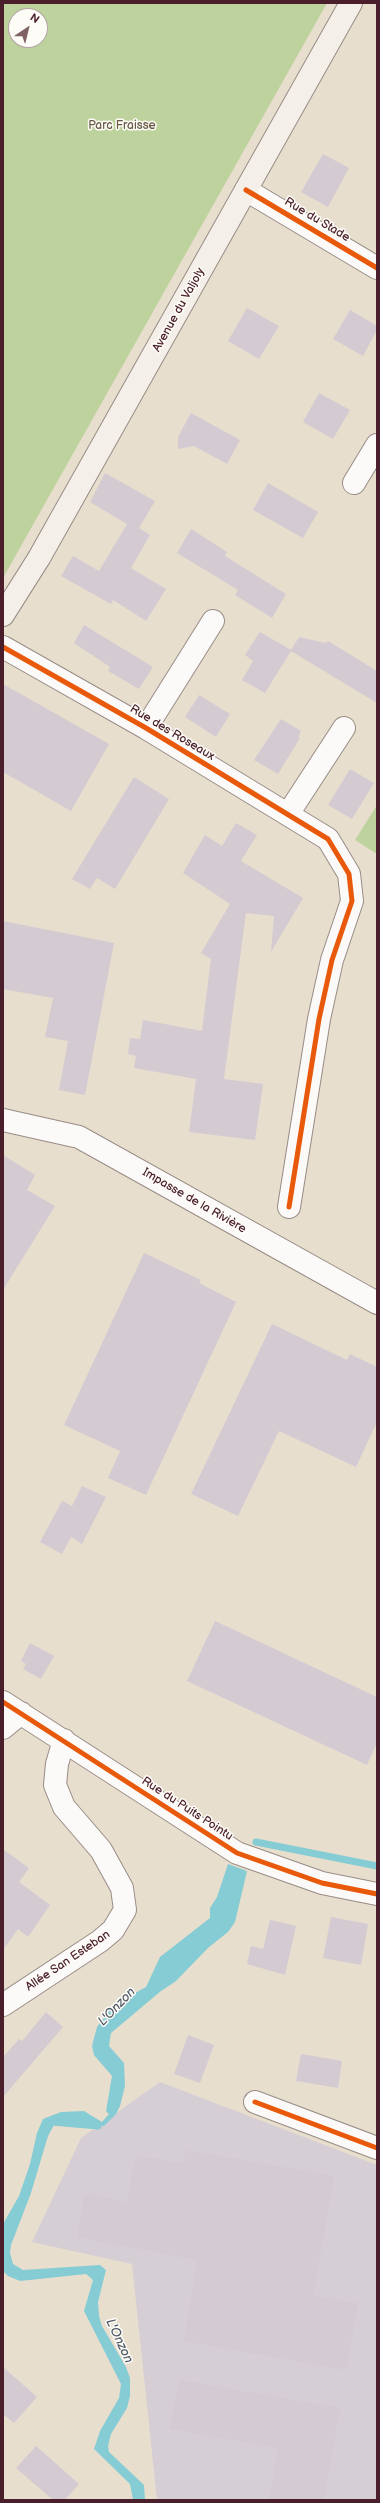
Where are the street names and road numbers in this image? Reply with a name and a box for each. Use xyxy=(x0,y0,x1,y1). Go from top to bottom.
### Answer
street label: Rue du Stade xyxy=(282,195,352,245)
street label: Avenue du Valjoly xyxy=(150,265,208,355)
street label: Rue des Roseaux xyxy=(127,702,217,764)
street label: Impasse de la Rivière xyxy=(140,1165,248,1237)
street label: Rue du Puits Pointu xyxy=(139,1774,235,1844)
street label: Allée San Esteban xyxy=(23,1927,113,1995)

